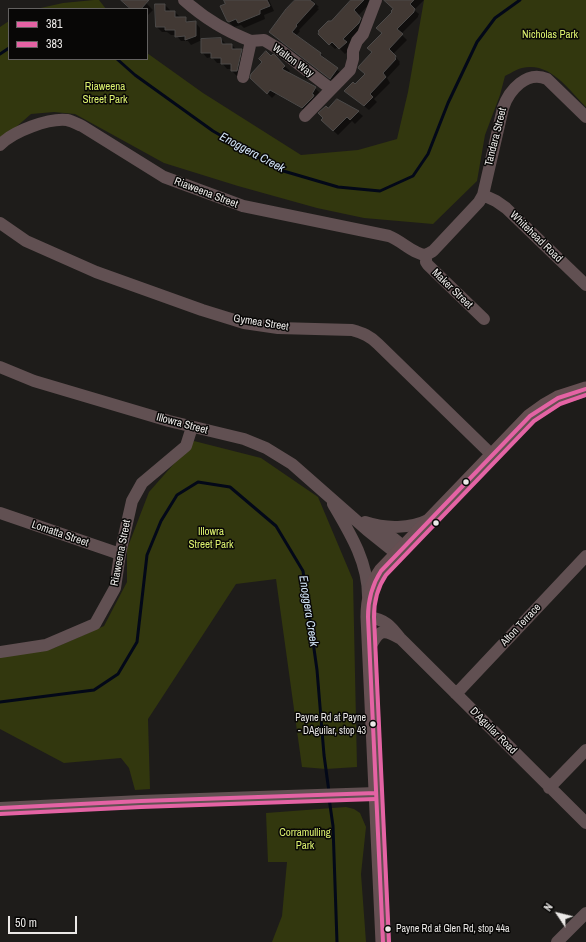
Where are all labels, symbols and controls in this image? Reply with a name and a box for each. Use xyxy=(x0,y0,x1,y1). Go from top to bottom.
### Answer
legend xyxy=(8,8,148,60)
text: 381 xyxy=(46,16,62,32)
park label: Nicholas Park xyxy=(522,28,578,42)
text: 383 xyxy=(46,36,62,52)
street label: Walton Way xyxy=(270,42,316,80)
park label: Riaweena Street Park xyxy=(82,80,128,106)
street label: Tandara Street xyxy=(482,107,510,167)
water label: Enoggera Creek xyxy=(217,130,287,176)
street label: Riaweena Street xyxy=(172,175,240,211)
street label: Whitehead Road xyxy=(507,209,565,265)
street label: Maker Street xyxy=(429,266,475,312)
street label: Gymea Street xyxy=(232,312,290,334)
street label: Illowra Street xyxy=(155,411,209,437)
unlabelled marker xyxy=(461,477,471,487)
street label: Lomatta Street xyxy=(30,518,90,550)
unlabelled marker xyxy=(431,518,441,528)
street label: Riaweena Street xyxy=(108,519,134,587)
park label: Illowra Street Park xyxy=(188,525,234,551)
water label: Enoggera Creek xyxy=(295,574,321,648)
street label: Alton Terrace xyxy=(498,601,544,649)
street label: D'Aguilar Road xyxy=(467,705,519,757)
place label: Payne Rd at Payne - DAguilar, stop 43 xyxy=(295,712,366,736)
marker: Payne Rd at Payne - DAguilar, stop 43 xyxy=(368,719,378,729)
park label: Corramulling Park xyxy=(279,826,331,852)
north arrow xyxy=(538,894,578,934)
text: N xyxy=(541,900,556,914)
scale bar xyxy=(10,908,79,934)
text: 50 m xyxy=(15,915,37,931)
place label: Payne Rd at Glen Rd, stop 44a xyxy=(396,923,510,935)
marker: Payne Rd at Glen Rd, stop 44a xyxy=(383,924,393,934)

